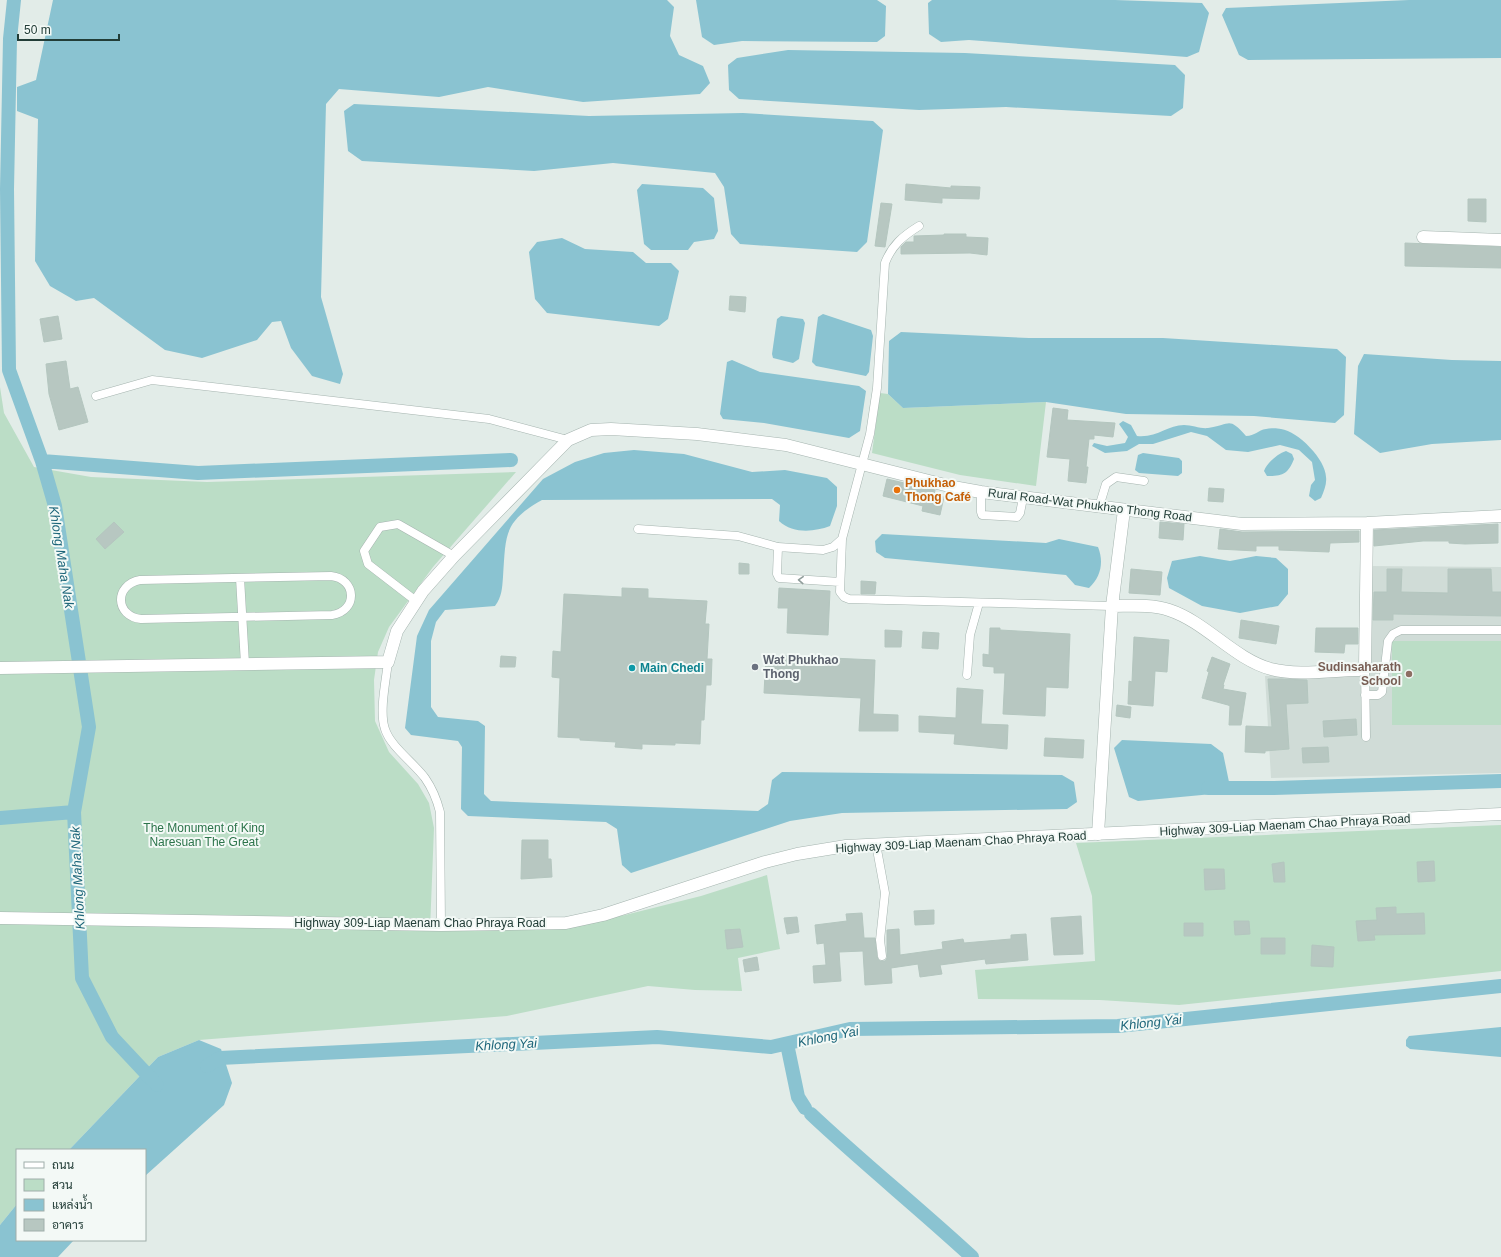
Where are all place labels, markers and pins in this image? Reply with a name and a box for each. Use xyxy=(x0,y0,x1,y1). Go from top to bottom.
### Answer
place label: Phukhao Thong Café xyxy=(905,476,971,504)
marker: Phukhao Thong Café xyxy=(892,485,902,495)
place label: Wat Phukhao Thong xyxy=(763,653,839,681)
place label: Sudinsaharath School xyxy=(1318,660,1401,688)
place label: Main Chedi xyxy=(640,661,704,675)
marker: Wat Phukhao Thong xyxy=(750,662,760,672)
marker: Main Chedi xyxy=(627,663,637,673)
marker: Sudinsaharath School xyxy=(1404,669,1414,679)

